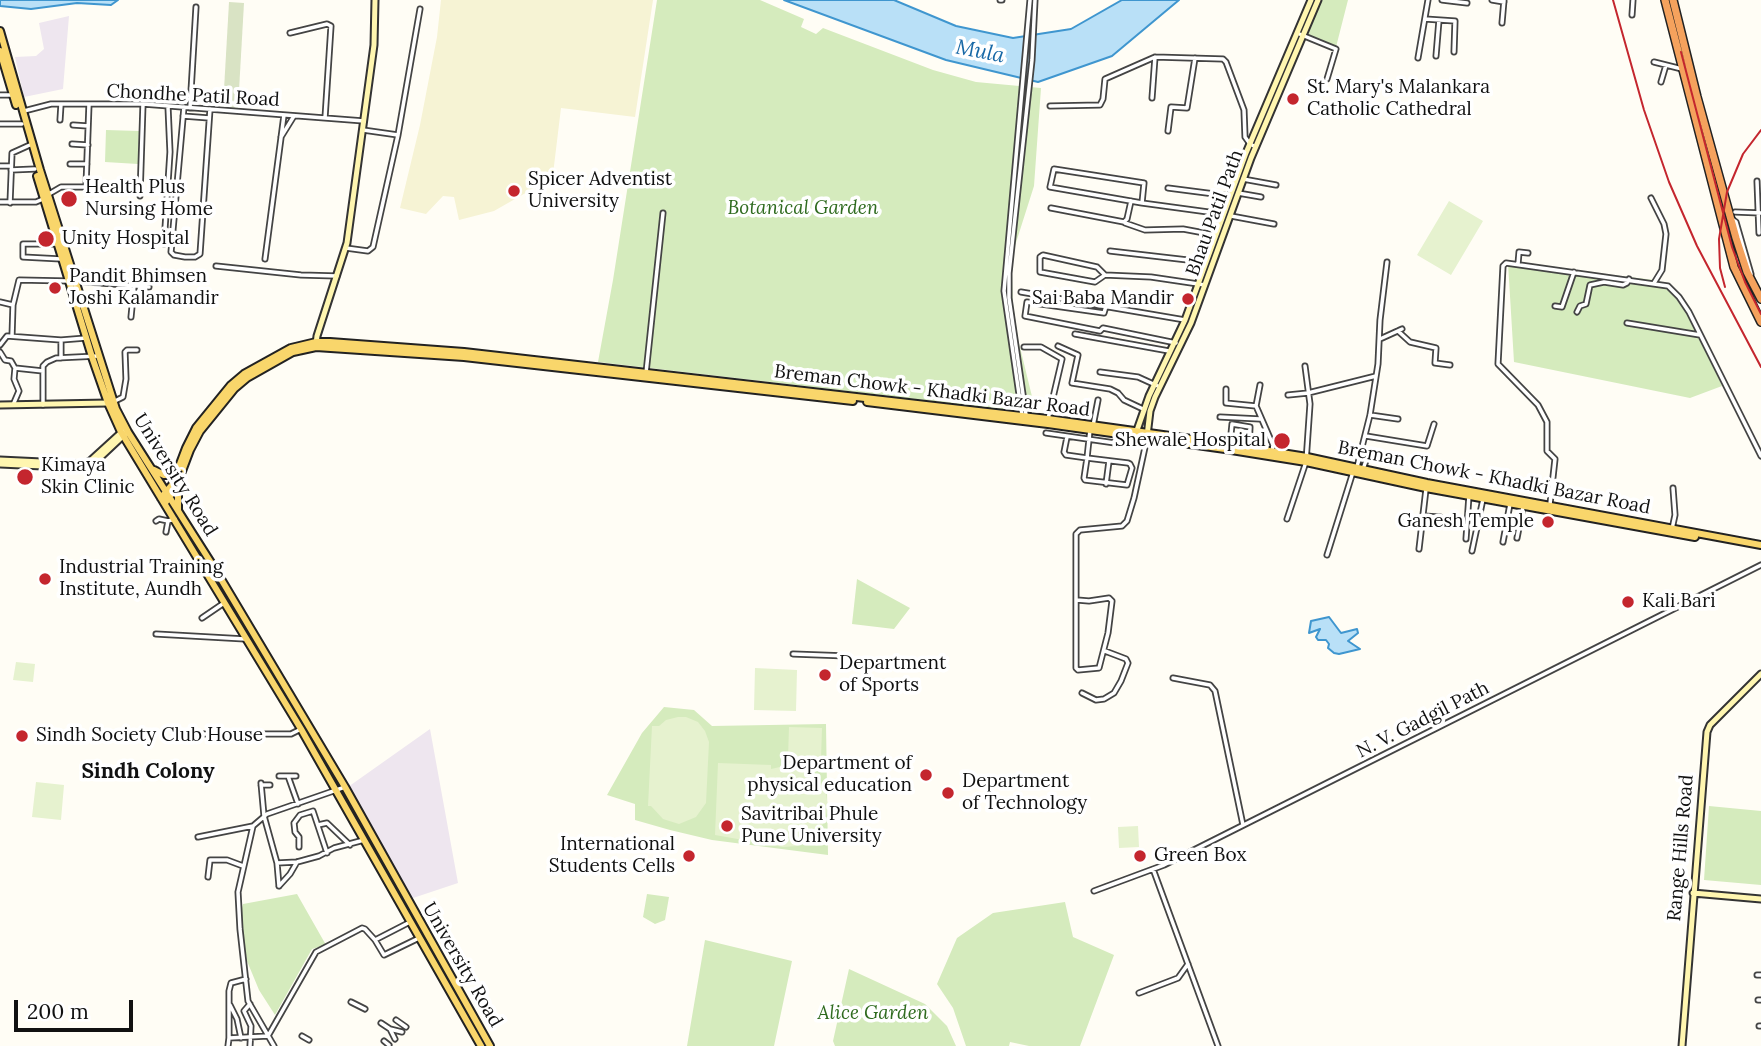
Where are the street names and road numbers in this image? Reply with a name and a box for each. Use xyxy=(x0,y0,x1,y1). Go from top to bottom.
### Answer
street label: Chondhe Patil Road xyxy=(106,80,280,112)
street label: Bhau Patil Path xyxy=(1182,147,1248,279)
street label: Breman Chowk - Khadki Bazar Road xyxy=(773,360,1091,422)
street label: University Road xyxy=(128,410,222,540)
street label: Breman Chowk - Khadki Bazar Road xyxy=(1336,436,1652,520)
street label: N. V. Gadgil Path xyxy=(1353,677,1493,763)
street label: Range Hills Road xyxy=(1663,774,1699,922)
street label: University Road xyxy=(417,899,507,1031)

